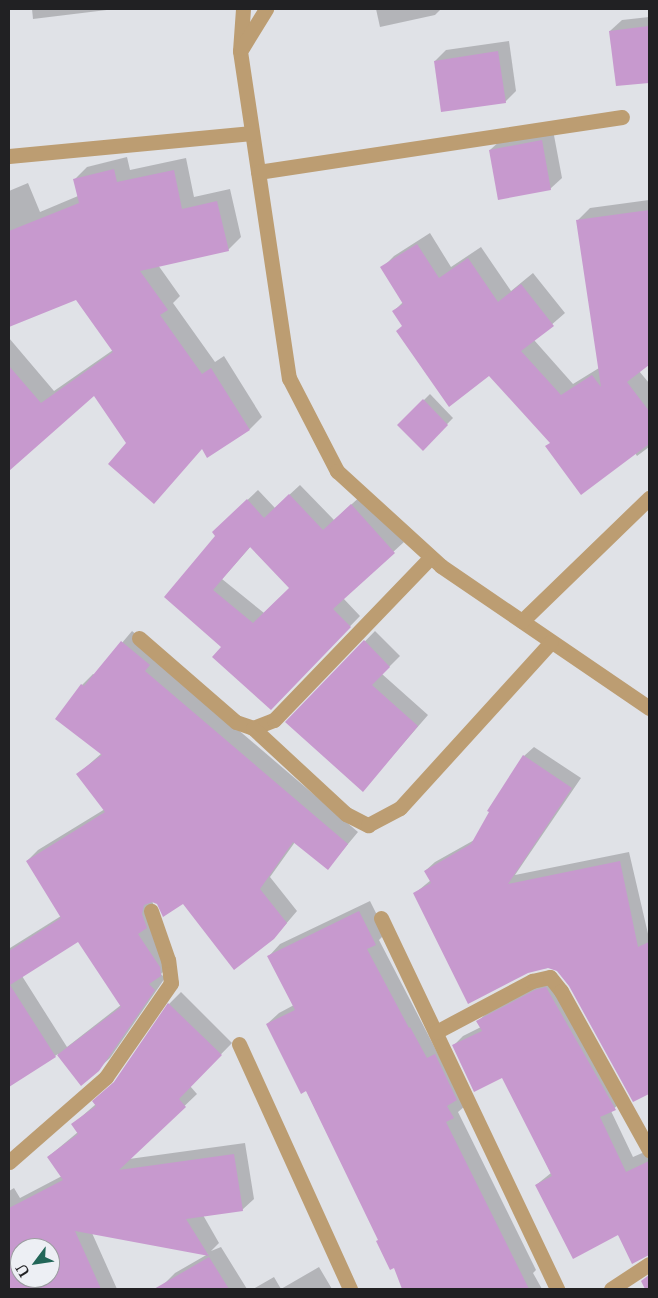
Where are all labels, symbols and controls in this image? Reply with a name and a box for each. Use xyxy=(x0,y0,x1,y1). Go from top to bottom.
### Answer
north arrow xyxy=(10,1238,60,1288)
text: U xyxy=(12,1260,34,1280)

